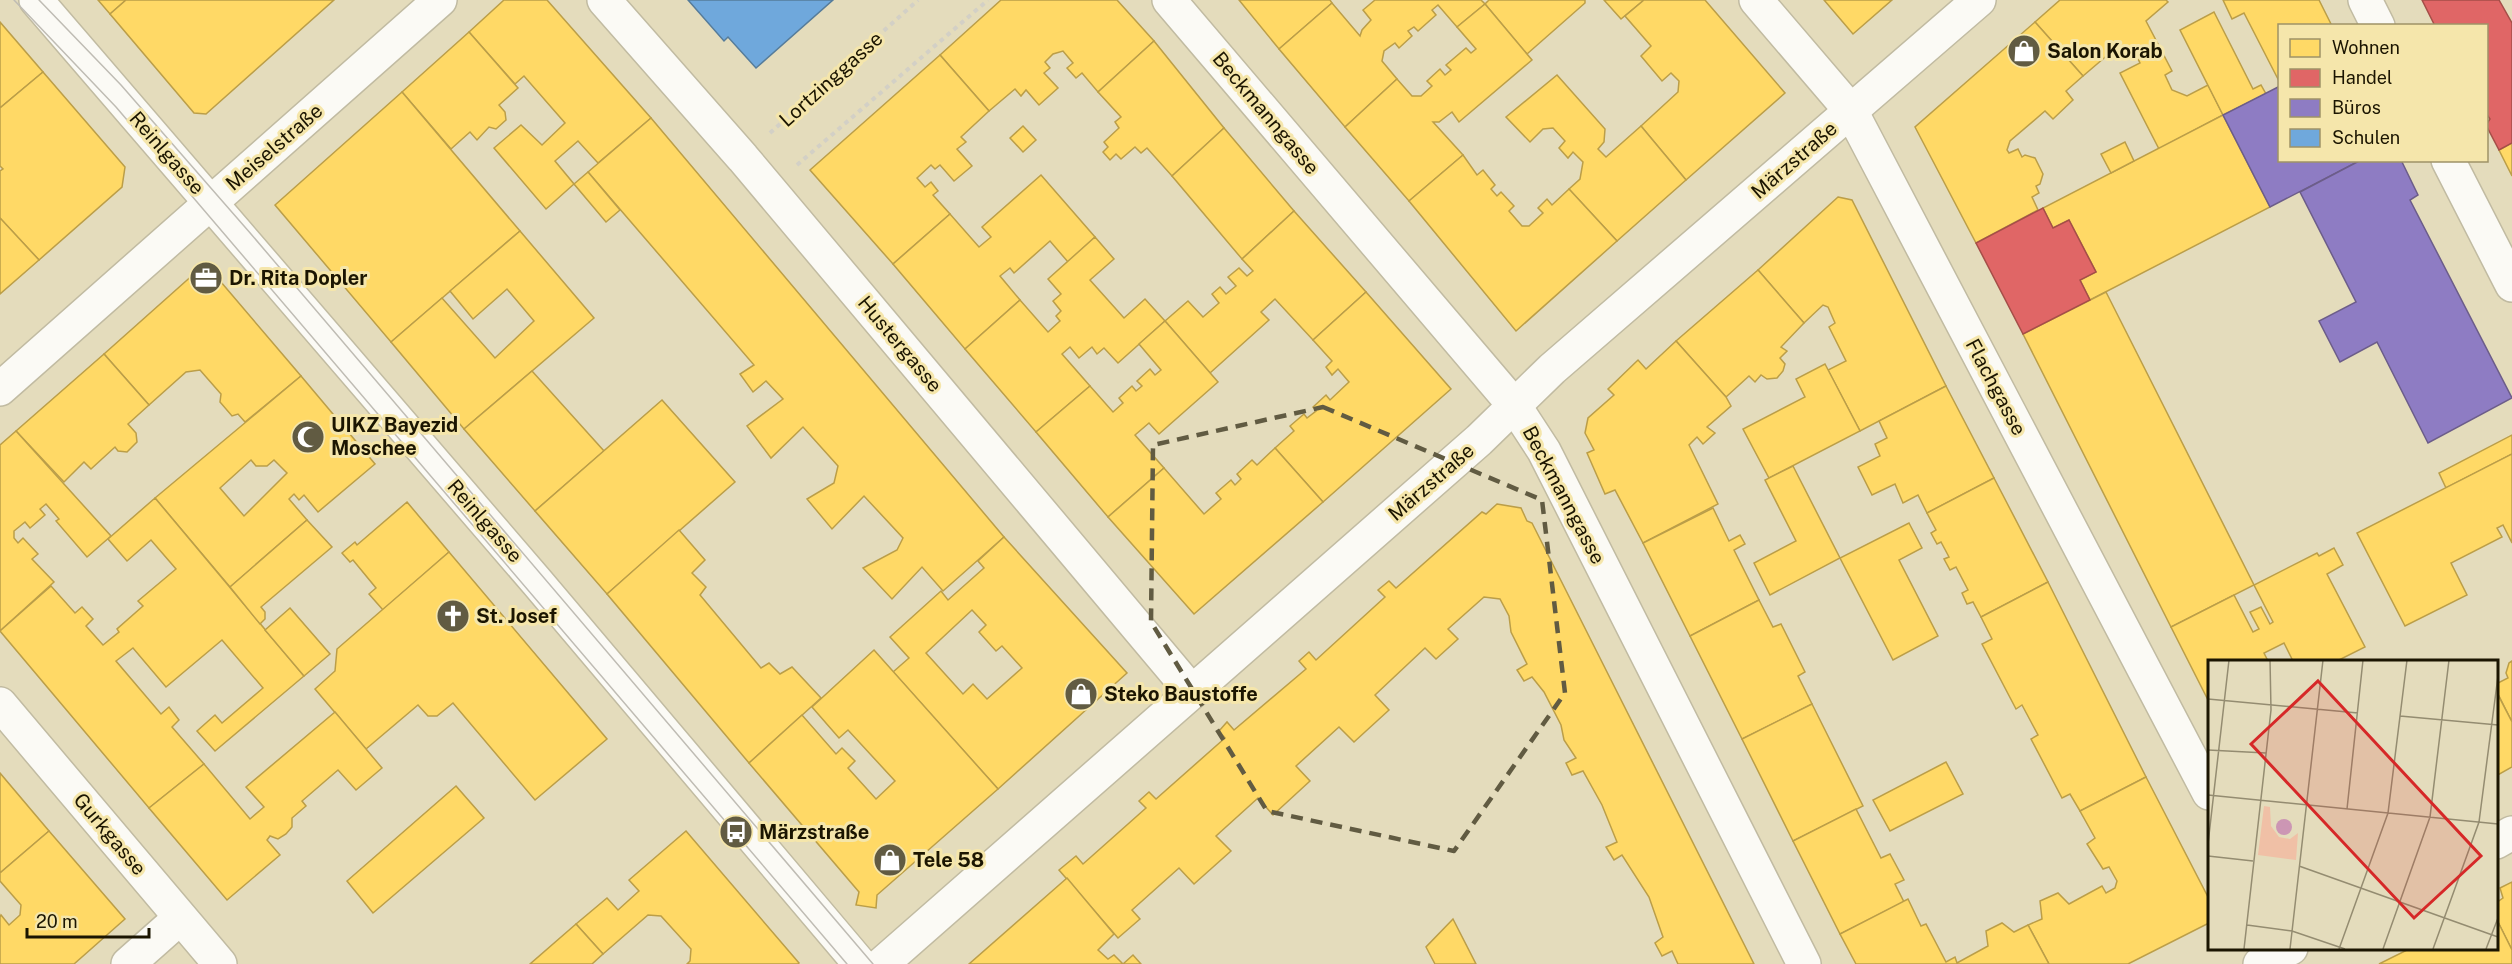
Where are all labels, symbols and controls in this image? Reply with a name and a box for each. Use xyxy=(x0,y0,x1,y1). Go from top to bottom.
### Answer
legend xyxy=(2278,24,2488,162)
street label: Lortzinggasse xyxy=(774,26,888,132)
shop icon: Salon Korab xyxy=(2006,33,2042,69)
text: Wohnen xyxy=(2332,37,2400,58)
place label: Salon Korab xyxy=(2047,39,2163,63)
street label: Beckmanngasse xyxy=(1208,47,1324,179)
text: Handel xyxy=(2332,67,2392,88)
text: Büros xyxy=(2332,97,2381,118)
street label: Meiselstraße xyxy=(221,98,327,196)
street label: Reinlgasse xyxy=(124,107,210,199)
street label: Märzstraße xyxy=(1746,116,1842,204)
text: Schulen xyxy=(2332,127,2400,148)
office icon: Dr. Rita Dopler xyxy=(188,260,224,296)
place label: Dr. Rita Dopler xyxy=(229,266,368,290)
street label: Hustergasse xyxy=(853,291,947,397)
street label: Flachgasse xyxy=(1961,335,2031,439)
place label: UIKZ Bayezid Moschee xyxy=(331,413,458,460)
mosque icon: UIKZ Bayezid Moschee xyxy=(290,419,326,455)
street label: Beckmanngasse xyxy=(1518,422,1610,568)
street label: Märzstraße xyxy=(1383,438,1479,526)
street label: Reinlgasse xyxy=(442,475,528,567)
church icon: St. Josef xyxy=(435,598,471,634)
place label: St. Josef xyxy=(476,604,557,628)
inset map xyxy=(2208,660,2497,949)
shop icon: Steko Baustoffe xyxy=(1063,676,1099,712)
place label: Steko Baustoffe xyxy=(1104,682,1258,706)
street label: Gurkgasse xyxy=(69,788,151,880)
bus stop icon: Märzstraße xyxy=(718,814,754,850)
place label: Märzstraße xyxy=(759,820,869,844)
shop icon: Tele 58 xyxy=(872,842,908,878)
place label: Tele 58 xyxy=(913,848,984,872)
scale bar xyxy=(27,901,148,939)
text: 20 m xyxy=(36,911,78,932)

